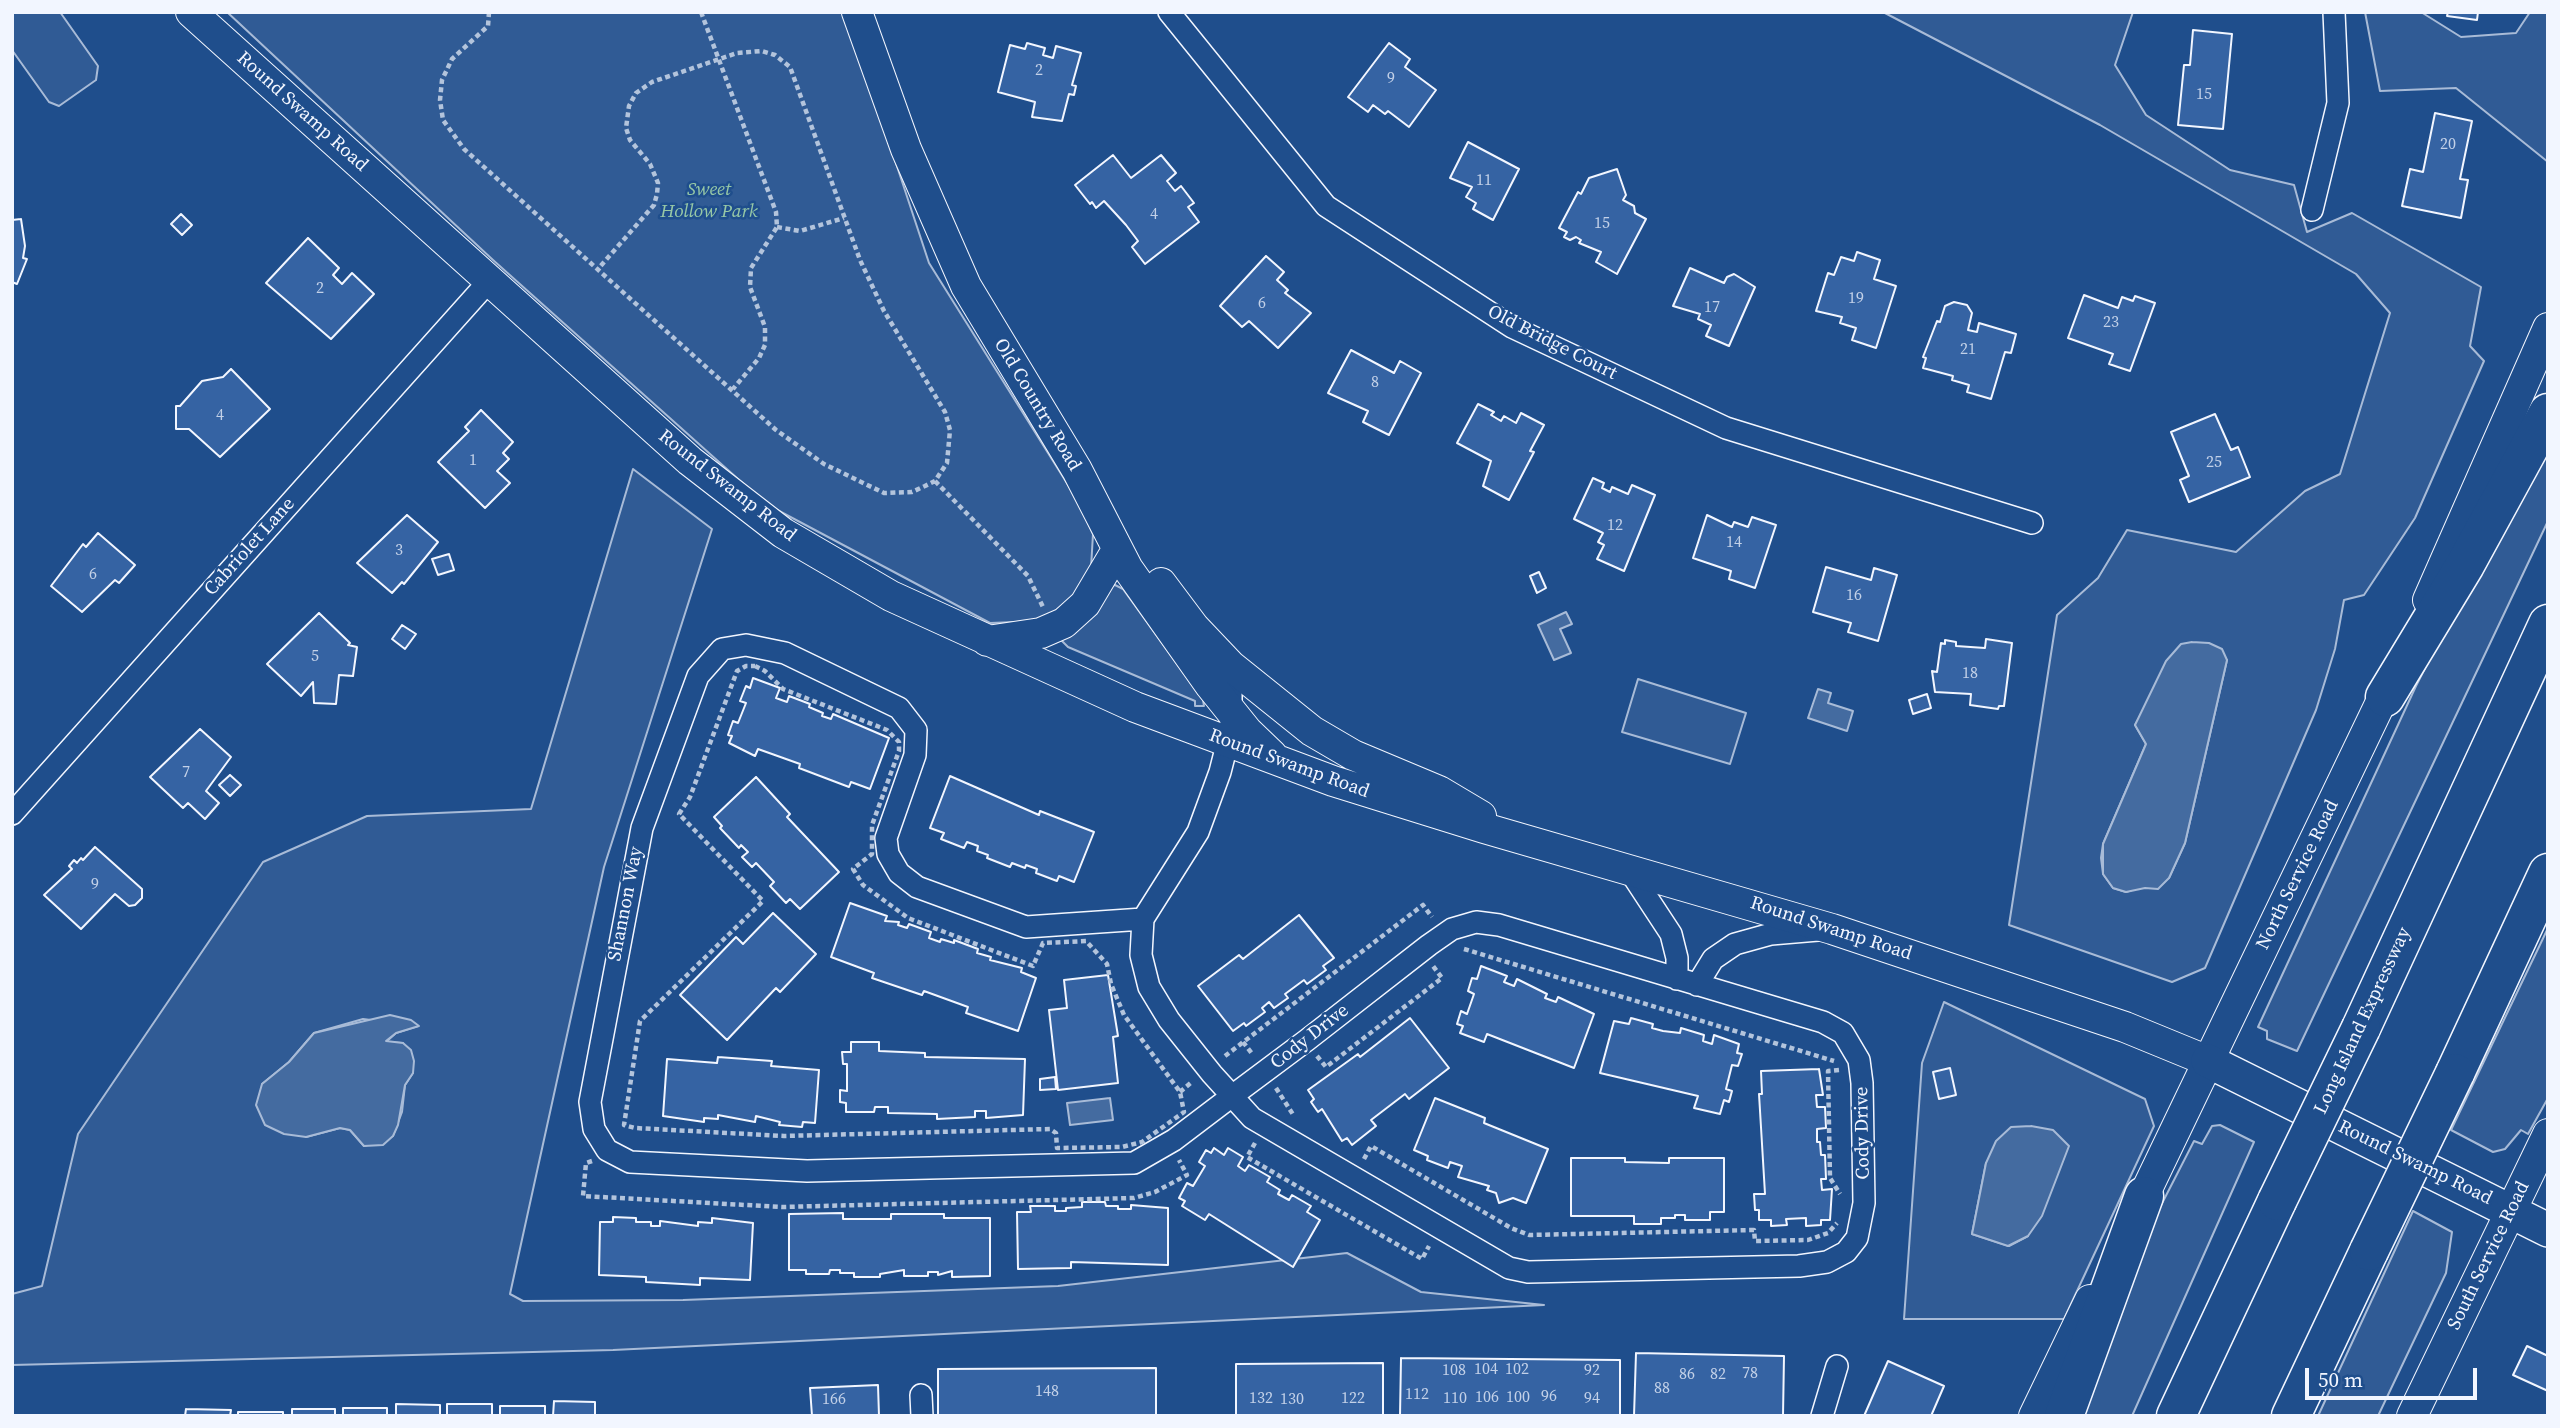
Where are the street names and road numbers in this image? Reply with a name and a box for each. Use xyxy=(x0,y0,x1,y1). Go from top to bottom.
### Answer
street label: Round Swamp Road xyxy=(232,47,372,177)
street label: Old Bridge Court xyxy=(1483,301,1621,385)
street label: Old Country Road xyxy=(988,335,1086,475)
street label: Round Swamp Road xyxy=(653,425,801,547)
street label: Cabriolet Lane xyxy=(200,493,300,601)
street label: Round Swamp Road xyxy=(1206,724,1372,804)
street label: North Service Road xyxy=(2252,796,2344,954)
street label: Shannon Way xyxy=(604,845,648,963)
street label: Round Swamp Road xyxy=(1747,892,1915,966)
street label: Long Island Expressway xyxy=(2310,924,2416,1118)
street label: Cody Drive xyxy=(1266,999,1354,1075)
street label: Cody Drive xyxy=(1851,1086,1875,1180)
street label: Round Swamp Road xyxy=(2334,1116,2496,1210)
street label: South Service Road xyxy=(2443,1178,2535,1334)

